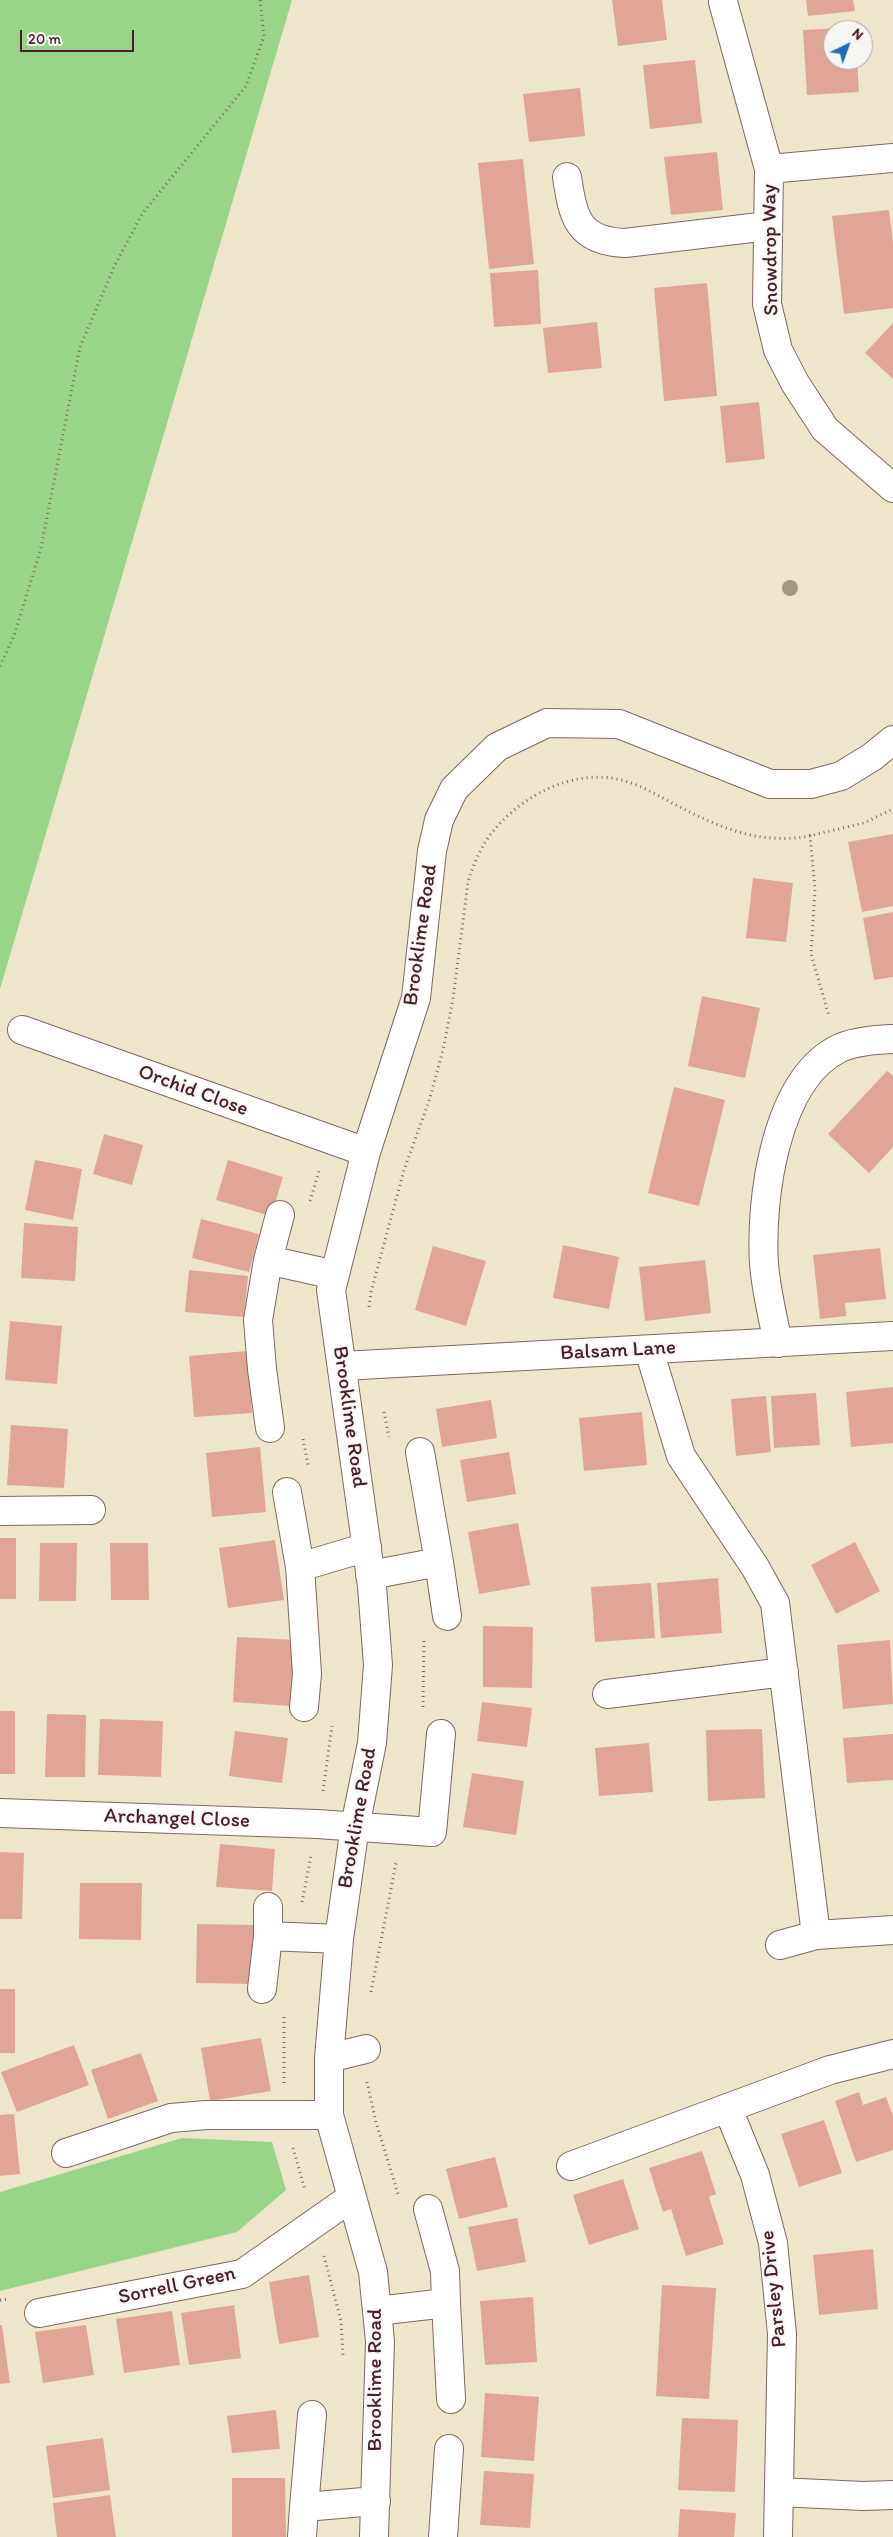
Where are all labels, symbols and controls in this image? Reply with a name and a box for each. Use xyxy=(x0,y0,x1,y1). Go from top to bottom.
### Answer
scale bar xyxy=(22,20,136,52)
north arrow xyxy=(823,20,873,70)
text: N xyxy=(848,25,867,44)
text: 20 m xyxy=(28,30,61,48)
street label: Snowdrop Way xyxy=(757,184,785,316)
street label: Brooklime Road xyxy=(399,862,443,1008)
street label: Orchid Close xyxy=(134,1059,252,1123)
street label: Balsam Lane xyxy=(559,1335,677,1367)
street label: Brooklime Road xyxy=(327,1344,371,1490)
street label: Brooklime Road xyxy=(333,1745,383,1891)
street label: Archangel Close xyxy=(104,1804,250,1834)
street label: Parsley Drive xyxy=(755,2229,793,2349)
street label: Sorrell Green xyxy=(116,2261,238,2311)
street label: Brooklime Road xyxy=(363,2309,389,2451)

